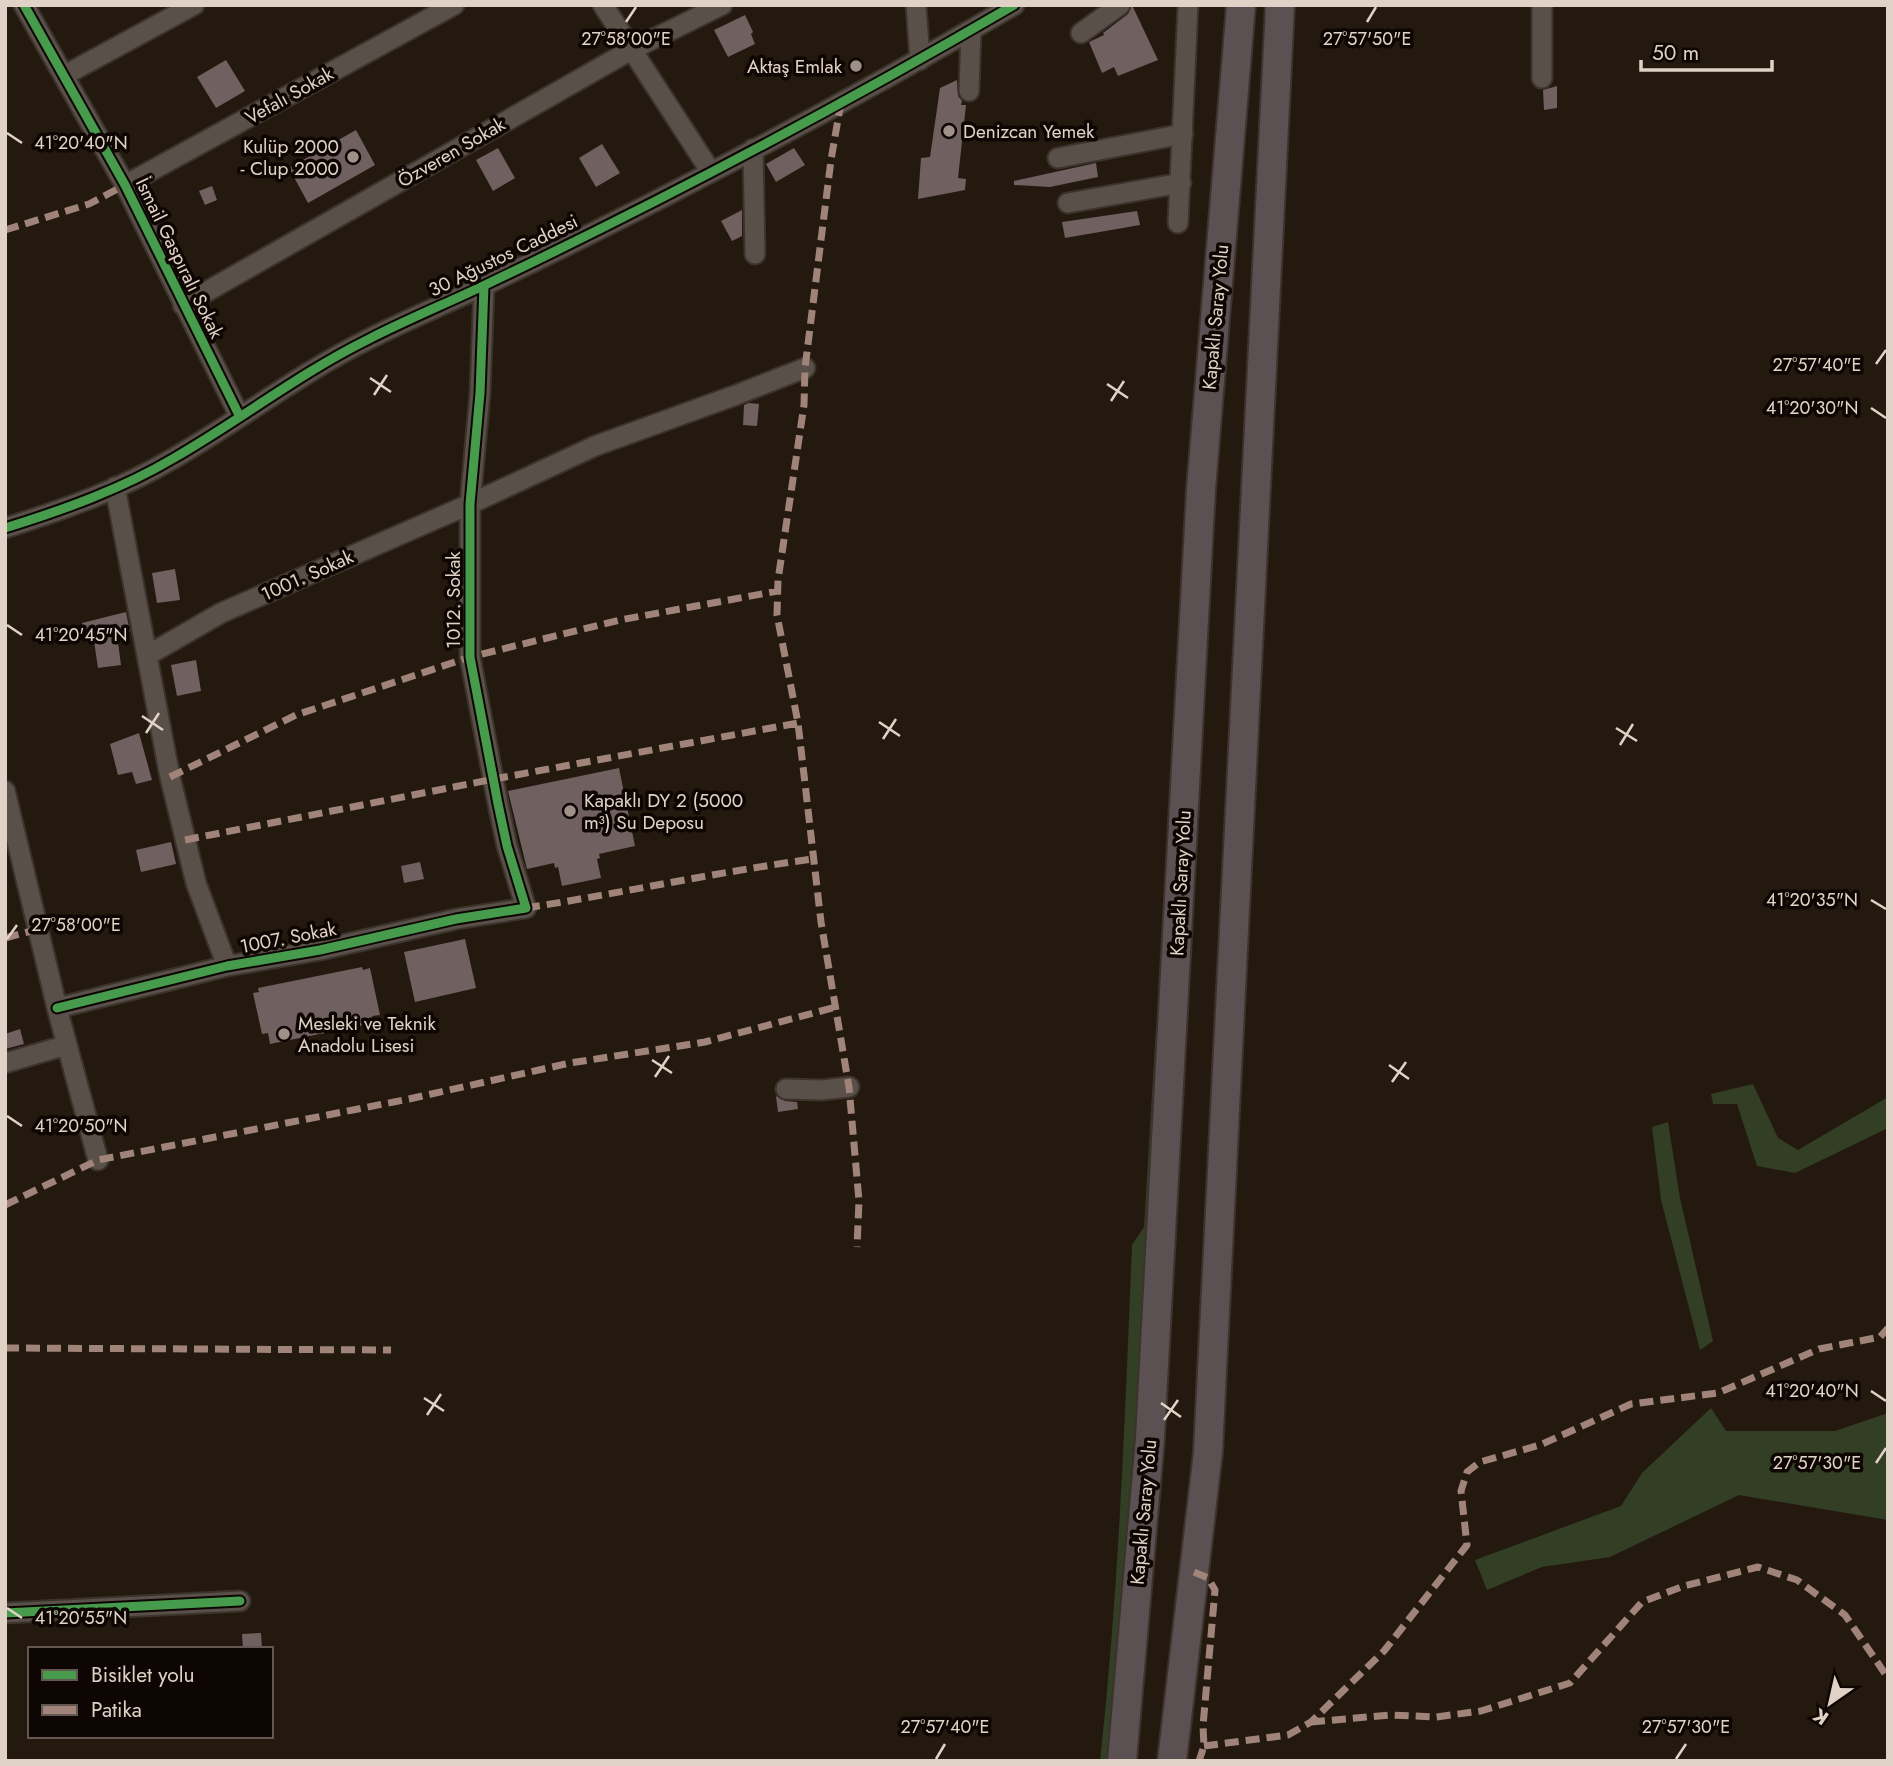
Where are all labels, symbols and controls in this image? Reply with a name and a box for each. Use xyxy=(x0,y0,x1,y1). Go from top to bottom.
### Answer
text: 27°58'00"E xyxy=(581,26,671,52)
text: 27°57'50"E xyxy=(1323,26,1411,52)
scale bar xyxy=(1641,28,1772,72)
text: 50 m xyxy=(1652,38,1699,68)
place label: Aktaş Emlak xyxy=(747,53,843,80)
marker: Aktaş Emlak xyxy=(848,58,864,74)
street label: Vefalı Sokak xyxy=(240,60,339,131)
street label: Özveren Sokak xyxy=(392,110,511,194)
place label: Denizcan Yemek xyxy=(963,118,1095,145)
marker: Denizcan Yemek xyxy=(941,123,957,139)
text: 41°20'40"N xyxy=(34,130,128,156)
place label: Kulüp 2000 - Clup 2000 xyxy=(240,133,339,182)
marker: Kulüp 2000 - Clup 2000 xyxy=(345,149,361,165)
street label: İsmail Gaspıralı Sokak xyxy=(129,173,231,344)
street label: 30 Ağustos Caddesi xyxy=(424,208,582,303)
street label: Kapaklı Saray Yolu xyxy=(1196,243,1235,391)
text: 27°57'40"E xyxy=(1773,352,1862,378)
text: 41°20'30"N xyxy=(1766,395,1858,421)
street label: 1001. Sokak xyxy=(257,543,358,608)
street label: 1012. Sokak xyxy=(440,551,467,649)
text: 41°20'45"N xyxy=(35,622,127,648)
place label: Kapaklı DY 2 (5000 m³) Su Deposu xyxy=(584,787,743,836)
marker: Kapaklı DY 2 (5000 m³) Su Deposu xyxy=(562,803,578,819)
street label: Kapaklı Saray Yolu xyxy=(1163,809,1198,957)
text: 41°20'35"N xyxy=(1766,887,1858,913)
text: 27°58'00"E xyxy=(31,912,121,938)
street label: 1007. Sokak xyxy=(238,915,339,960)
place label: Mesleki ve Teknik Anadolu Lisesi xyxy=(298,1010,437,1059)
marker: Mesleki ve Teknik Anadolu Lisesi xyxy=(276,1026,292,1042)
text: 41°20'50"N xyxy=(34,1113,128,1139)
text: 41°20'40"N xyxy=(1765,1378,1859,1404)
street label: Kapaklı Saray Yolu xyxy=(1124,1438,1163,1586)
text: 27°57'30"E xyxy=(1773,1450,1861,1476)
text: 41°20'55"N xyxy=(35,1605,127,1631)
legend xyxy=(28,1647,273,1738)
text: Bisiklet yolu xyxy=(91,1660,195,1690)
north arrow xyxy=(1795,1668,1865,1738)
text: Patika xyxy=(91,1695,142,1725)
text: K xyxy=(1807,1701,1834,1732)
text: 27°57'40"E xyxy=(901,1714,990,1740)
text: 27°57'30"E xyxy=(1642,1714,1730,1740)

